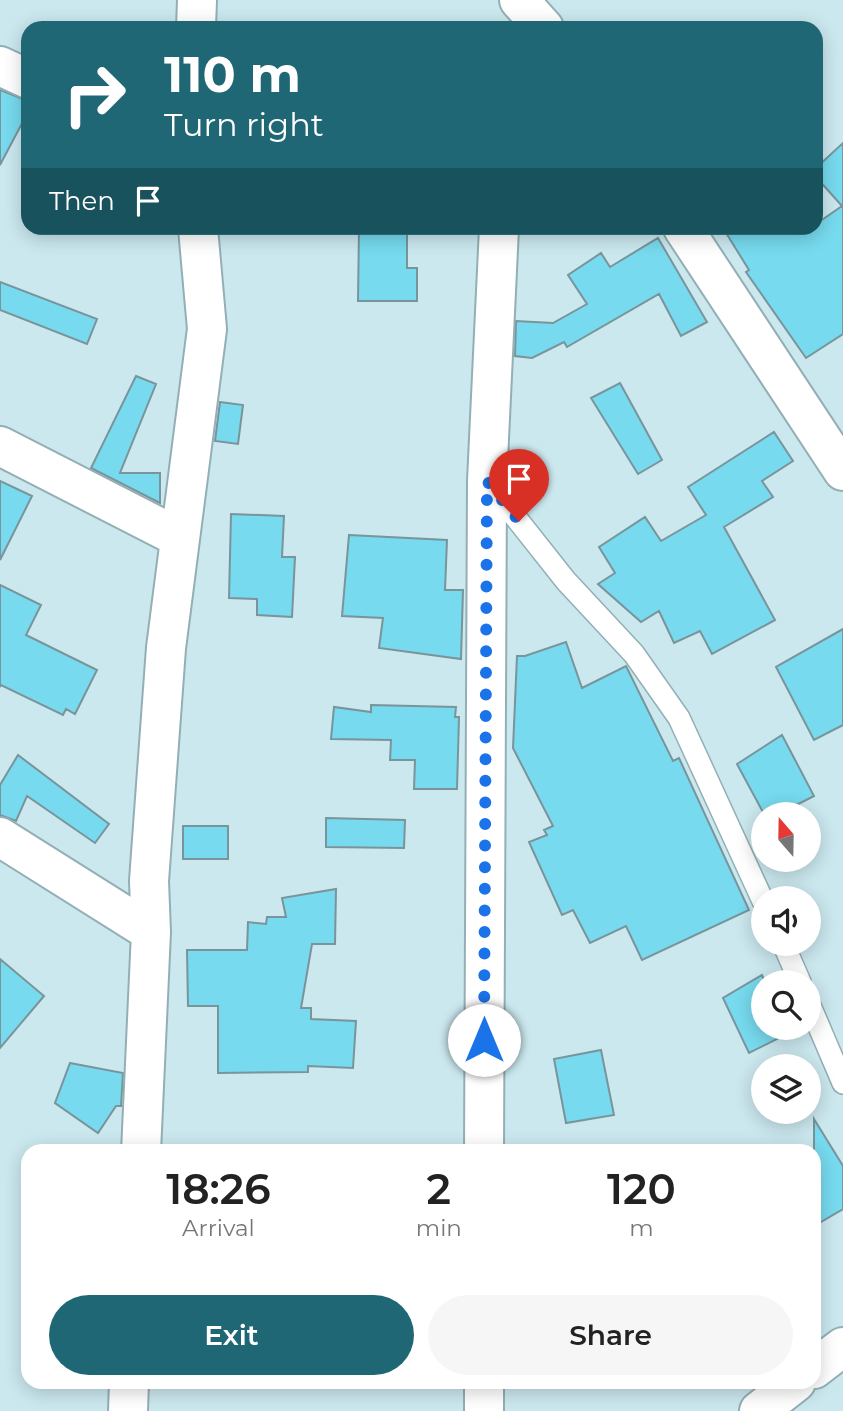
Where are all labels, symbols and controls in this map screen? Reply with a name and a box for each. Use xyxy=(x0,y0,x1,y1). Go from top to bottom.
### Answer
text: 110 m xyxy=(164,45,301,104)
icon: right xyxy=(49,49,140,140)
text: Turn right xyxy=(164,105,324,144)
icon: arrive xyxy=(129,182,167,220)
text: Then xyxy=(49,185,115,217)
pin xyxy=(489,449,549,521)
icon: arrive xyxy=(500,460,538,498)
north arrow xyxy=(751,802,821,872)
map controls xyxy=(751,802,821,1124)
button: sound xyxy=(751,886,821,956)
button: search xyxy=(751,970,821,1040)
position arrow xyxy=(447,1003,521,1077)
button: layers xyxy=(751,1054,821,1124)
text: 18:26 xyxy=(166,1163,271,1215)
text: 2 xyxy=(427,1163,451,1215)
text: 120 xyxy=(607,1163,676,1215)
text: Arrival xyxy=(182,1214,255,1242)
text: min xyxy=(416,1214,462,1242)
text: m xyxy=(629,1214,654,1242)
button: Exit xyxy=(49,1295,414,1375)
button: Share xyxy=(428,1295,793,1375)

